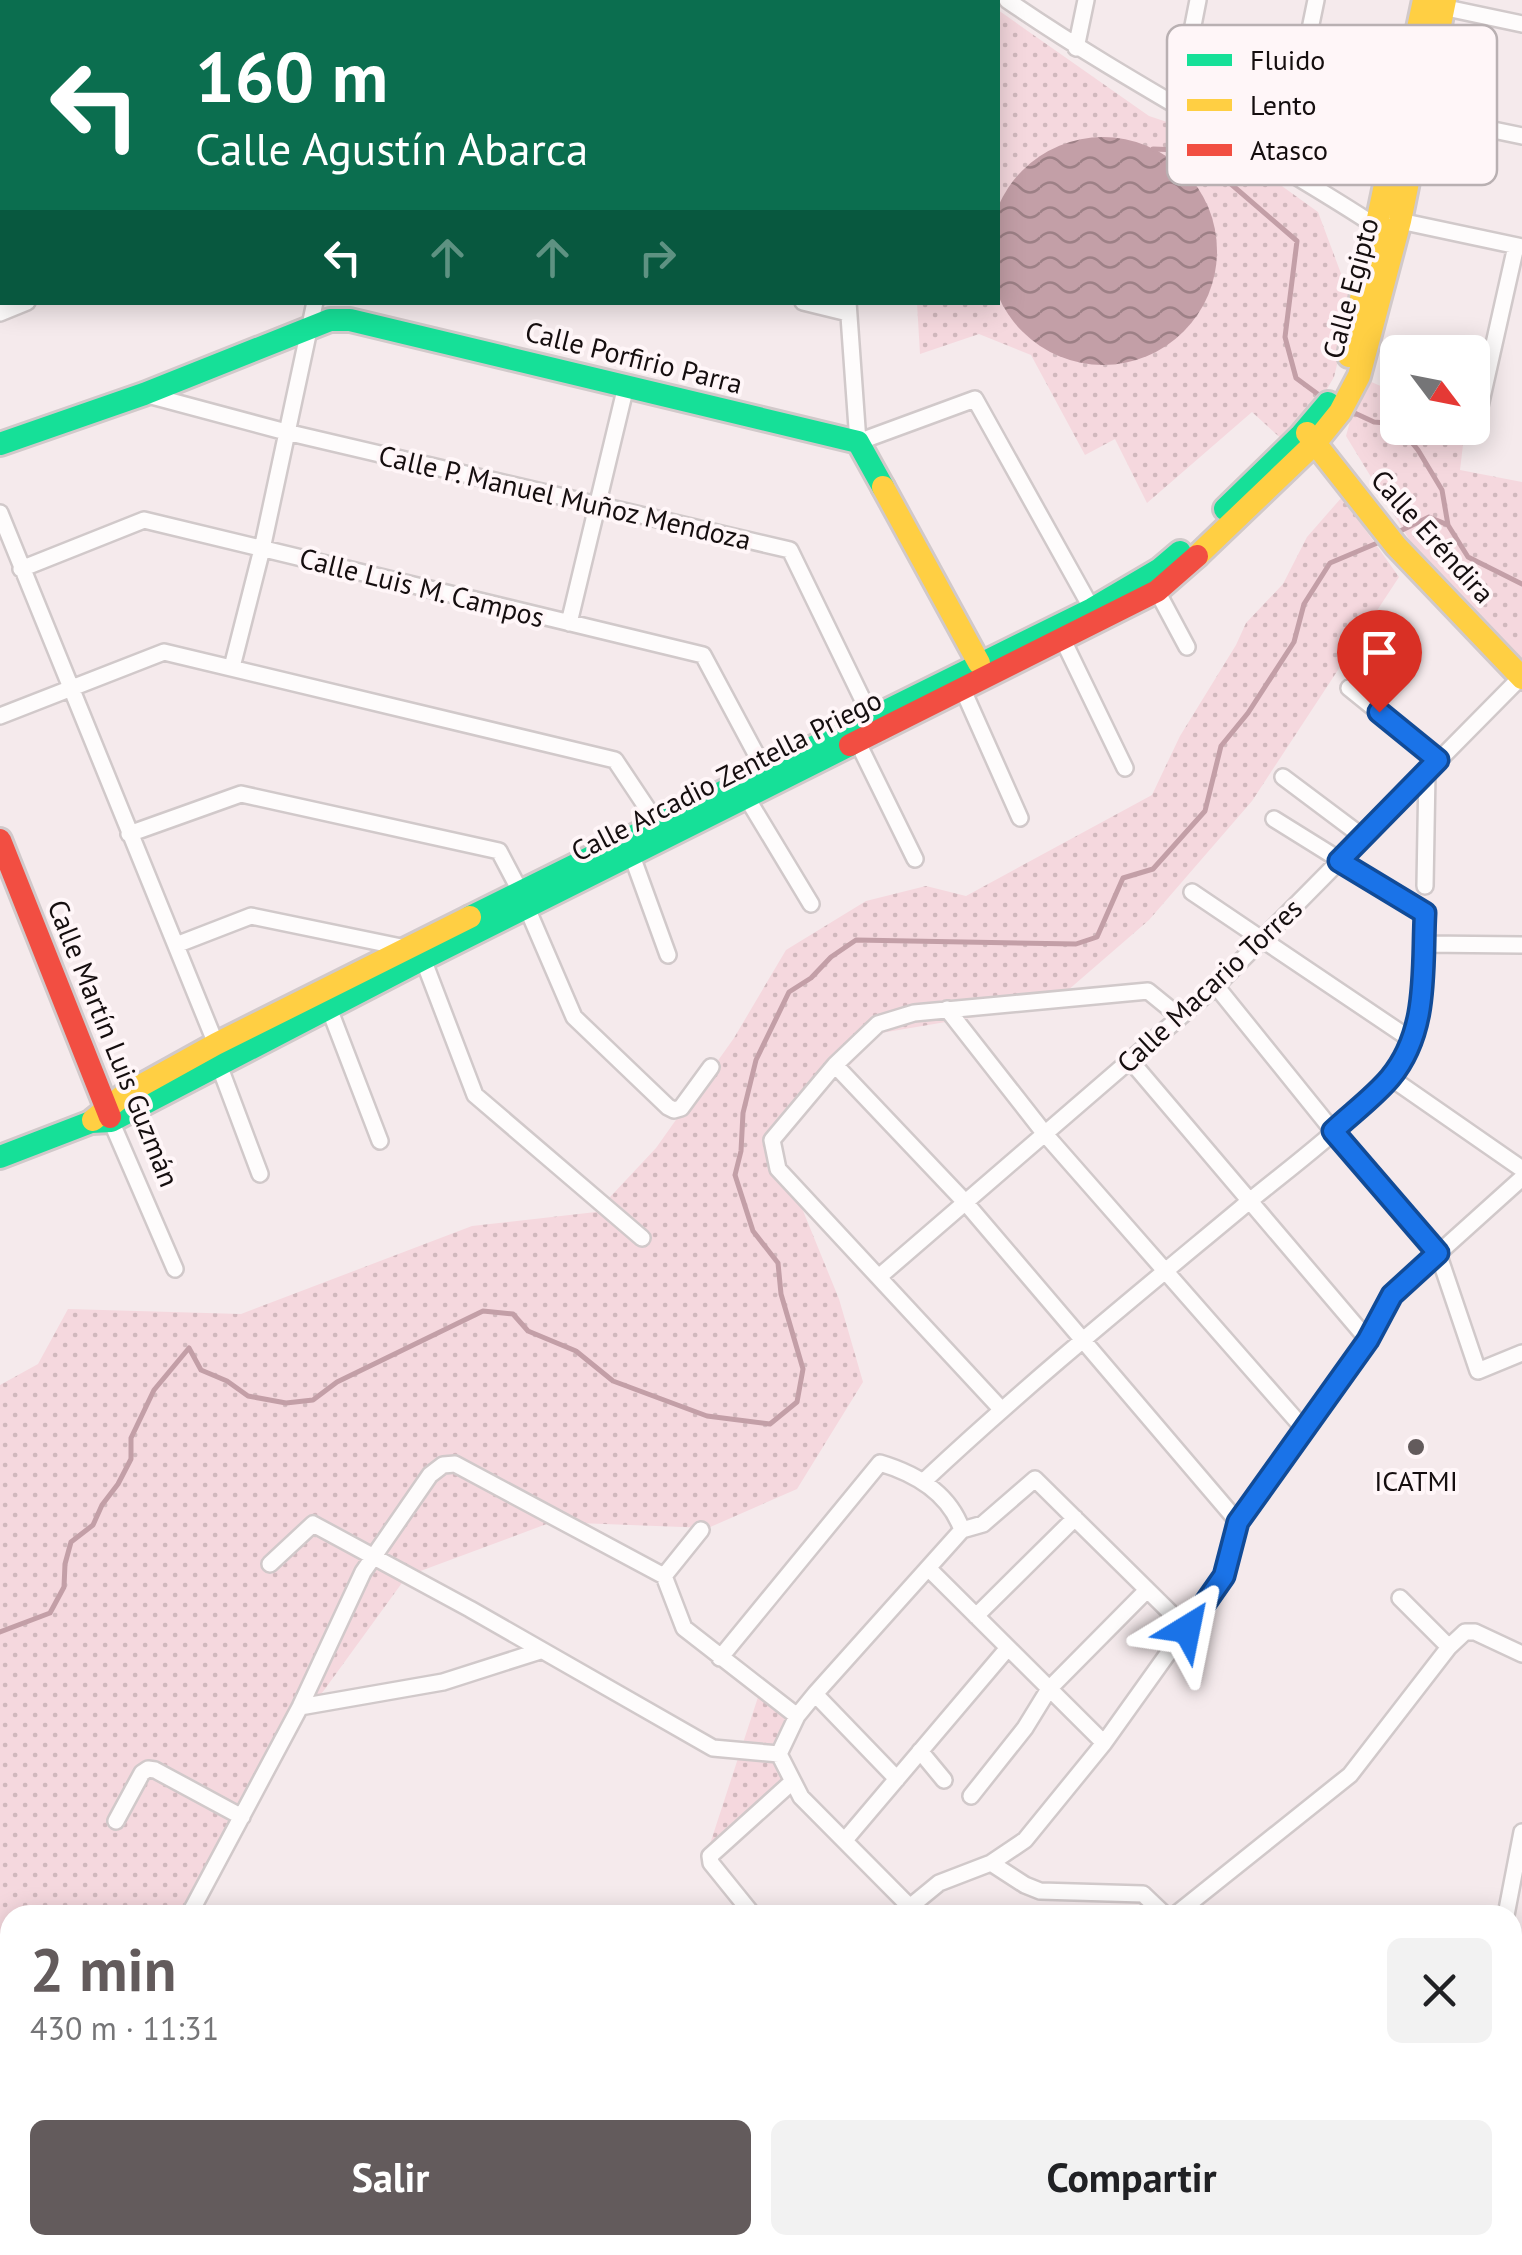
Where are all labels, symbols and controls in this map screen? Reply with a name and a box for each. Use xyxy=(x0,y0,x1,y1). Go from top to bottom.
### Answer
legend xyxy=(1167,25,1497,185)
text: 160 m xyxy=(195,31,388,121)
icon: left xyxy=(30,40,160,170)
text: Fluido xyxy=(1250,41,1325,78)
text: Lento xyxy=(1250,86,1317,123)
text: Calle Agustín Abarca xyxy=(195,119,588,177)
text: Atasco xyxy=(1250,131,1328,168)
street label: Calle Egipto xyxy=(1313,213,1387,363)
icon: left xyxy=(315,230,370,285)
icon: ahead xyxy=(420,230,475,285)
icon: ahead xyxy=(525,230,580,285)
icon: right xyxy=(630,230,685,285)
street label: Calle Porfirio Parra xyxy=(521,312,747,402)
north arrow xyxy=(1380,335,1490,445)
map controls xyxy=(1380,335,1490,445)
street label: Calle P. Manuel Muñoz Mendoza xyxy=(375,436,755,558)
street label: Calle Eréndira xyxy=(1363,461,1503,611)
street label: Calle Luis M. Campos xyxy=(296,539,548,635)
pin xyxy=(1337,610,1422,713)
icon: arrive xyxy=(1352,625,1407,680)
street label: Calle Arcadio Zentella Priego xyxy=(565,681,887,869)
street label: Calle Macario Torres xyxy=(1108,889,1310,1081)
street label: Calle Martín Luis Guzmán xyxy=(40,894,188,1192)
marker: ICATMI xyxy=(1405,1436,1427,1458)
place label: ICATMI xyxy=(1374,1462,1458,1499)
position arrow xyxy=(1135,1577,1239,1681)
text: 2 min xyxy=(30,1930,176,2008)
button: close xyxy=(1387,1938,1492,2043)
text: 430 m · 11:31 xyxy=(30,2007,219,2049)
button: Salir xyxy=(30,2120,751,2235)
button: Compartir xyxy=(771,2120,1492,2235)

